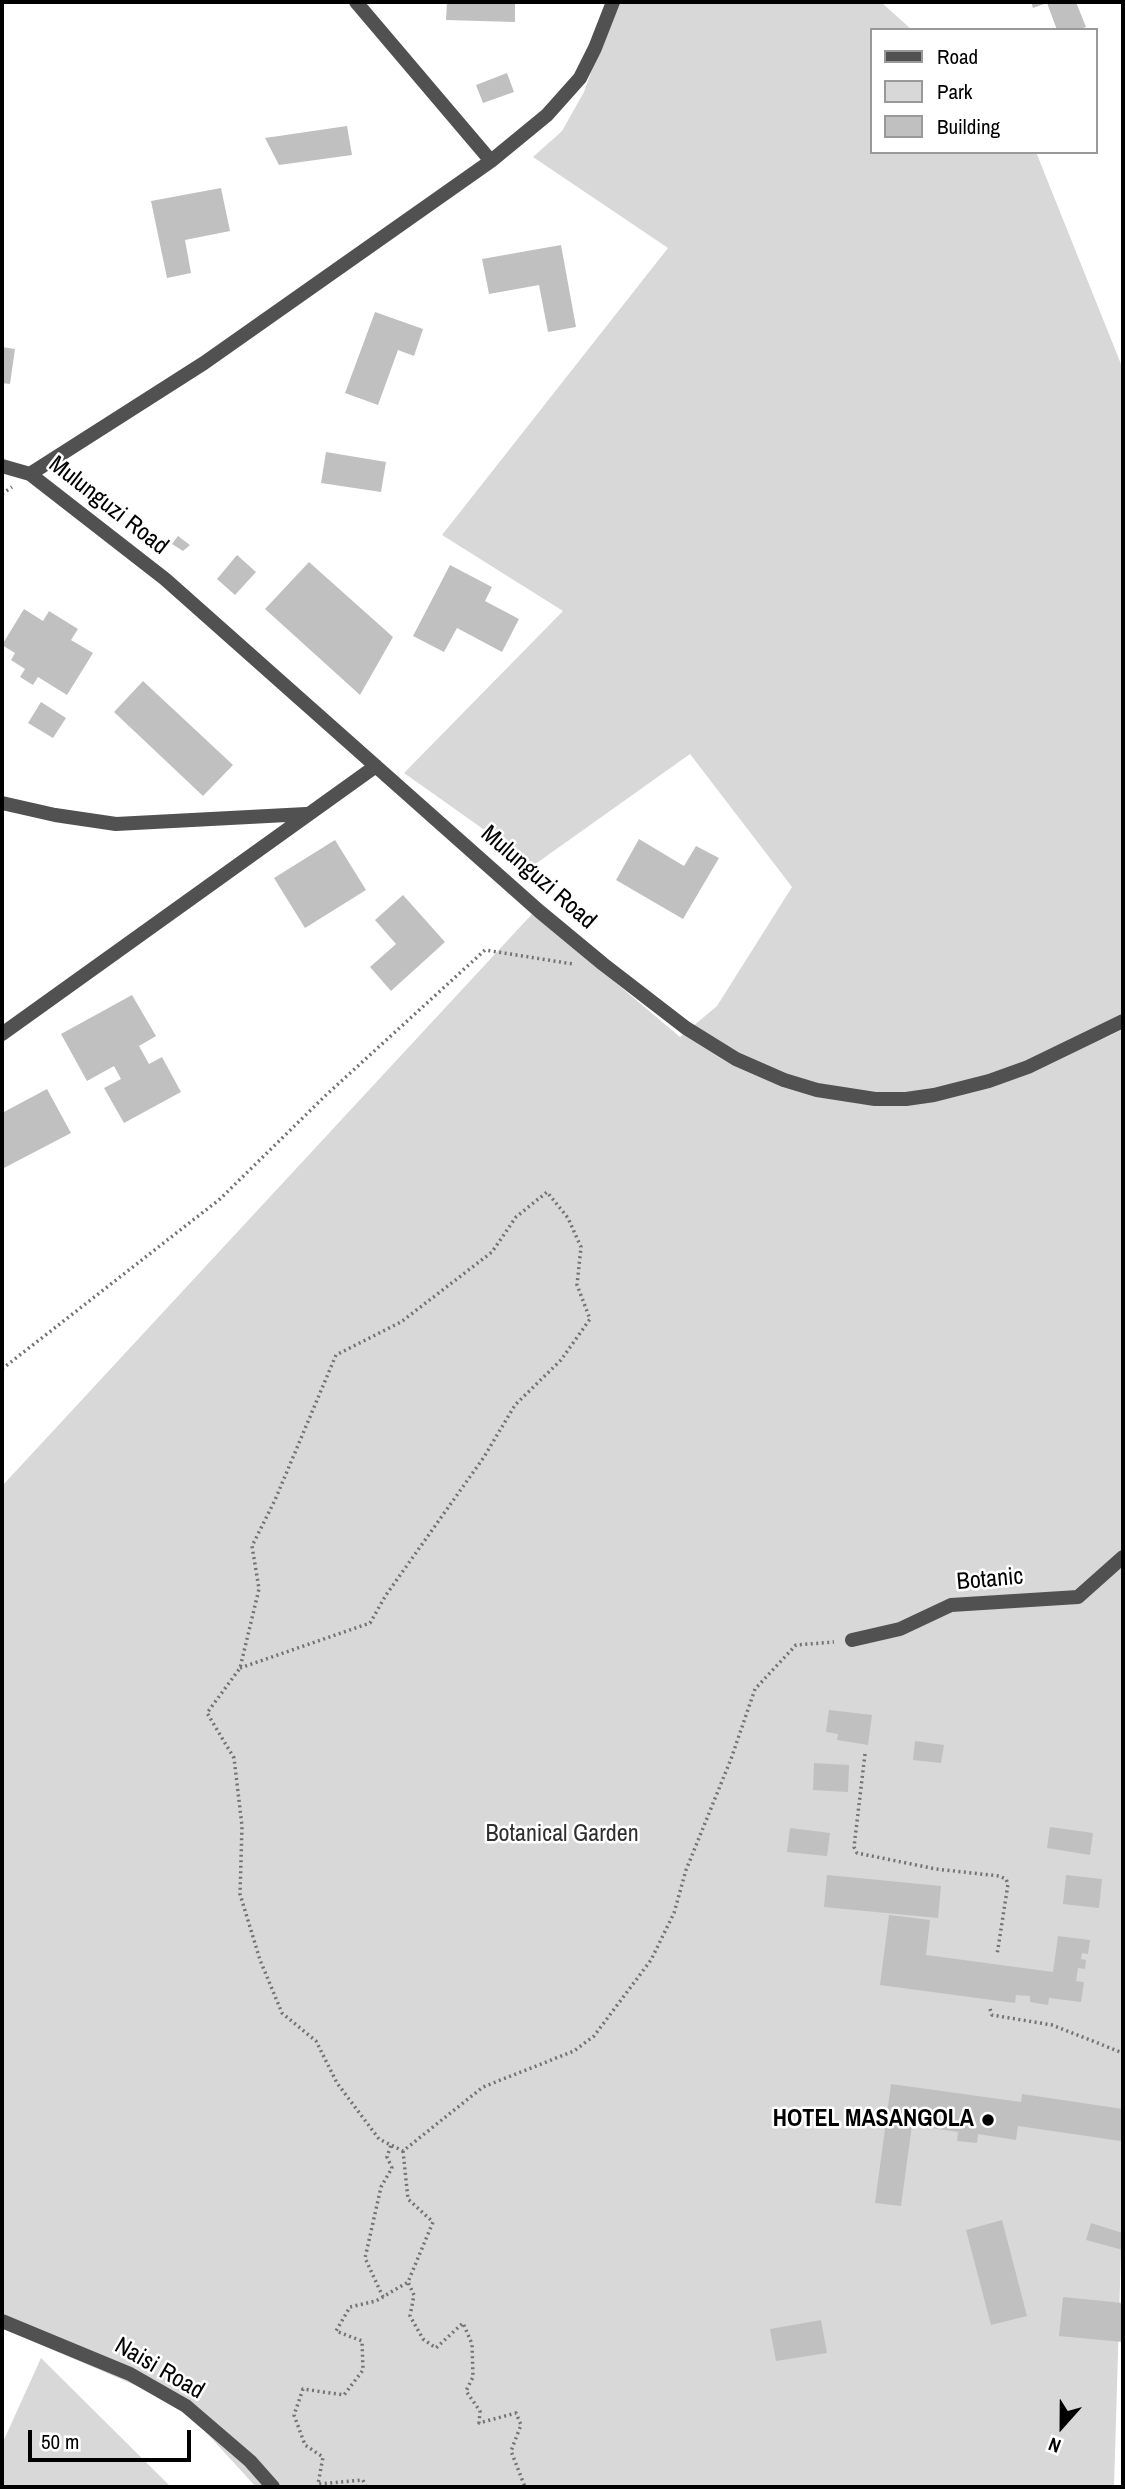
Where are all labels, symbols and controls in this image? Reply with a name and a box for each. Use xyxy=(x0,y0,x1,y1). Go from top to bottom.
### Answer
legend xyxy=(870,28,1097,154)
text: Road xyxy=(937,42,978,71)
text: Park xyxy=(937,77,972,106)
text: Building xyxy=(937,112,1000,141)
street label: Mulunguzi Road xyxy=(43,451,173,561)
street label: Mulunguzi Road xyxy=(474,820,602,936)
street label: Botanic xyxy=(955,1563,1025,1597)
park label: Botanical Garden xyxy=(485,1821,639,1849)
place label: HOTEL MASANGOLA xyxy=(773,2106,974,2134)
marker: HOTEL MASANGOLA xyxy=(980,2112,996,2128)
street label: Naisi Road xyxy=(109,2332,209,2406)
north arrow xyxy=(1027,2391,1097,2461)
scale bar xyxy=(32,2416,194,2460)
text: 50 m xyxy=(41,2427,79,2456)
text: N xyxy=(1045,2431,1064,2460)

